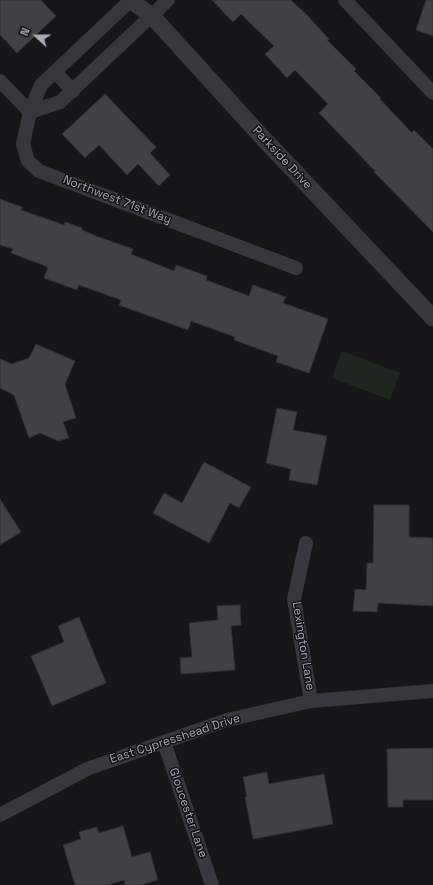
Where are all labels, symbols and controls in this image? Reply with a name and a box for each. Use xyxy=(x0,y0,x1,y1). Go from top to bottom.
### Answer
north arrow xyxy=(16,16,56,56)
text: N xyxy=(17,26,33,38)
street label: Parkside Drive xyxy=(249,124,315,192)
street label: Northwest 71st Way xyxy=(61,173,173,227)
street label: Lexington Lane xyxy=(289,601,317,691)
street label: East Cypresshead Drive xyxy=(108,711,242,767)
street label: Gloucester Lane xyxy=(166,766,210,860)

